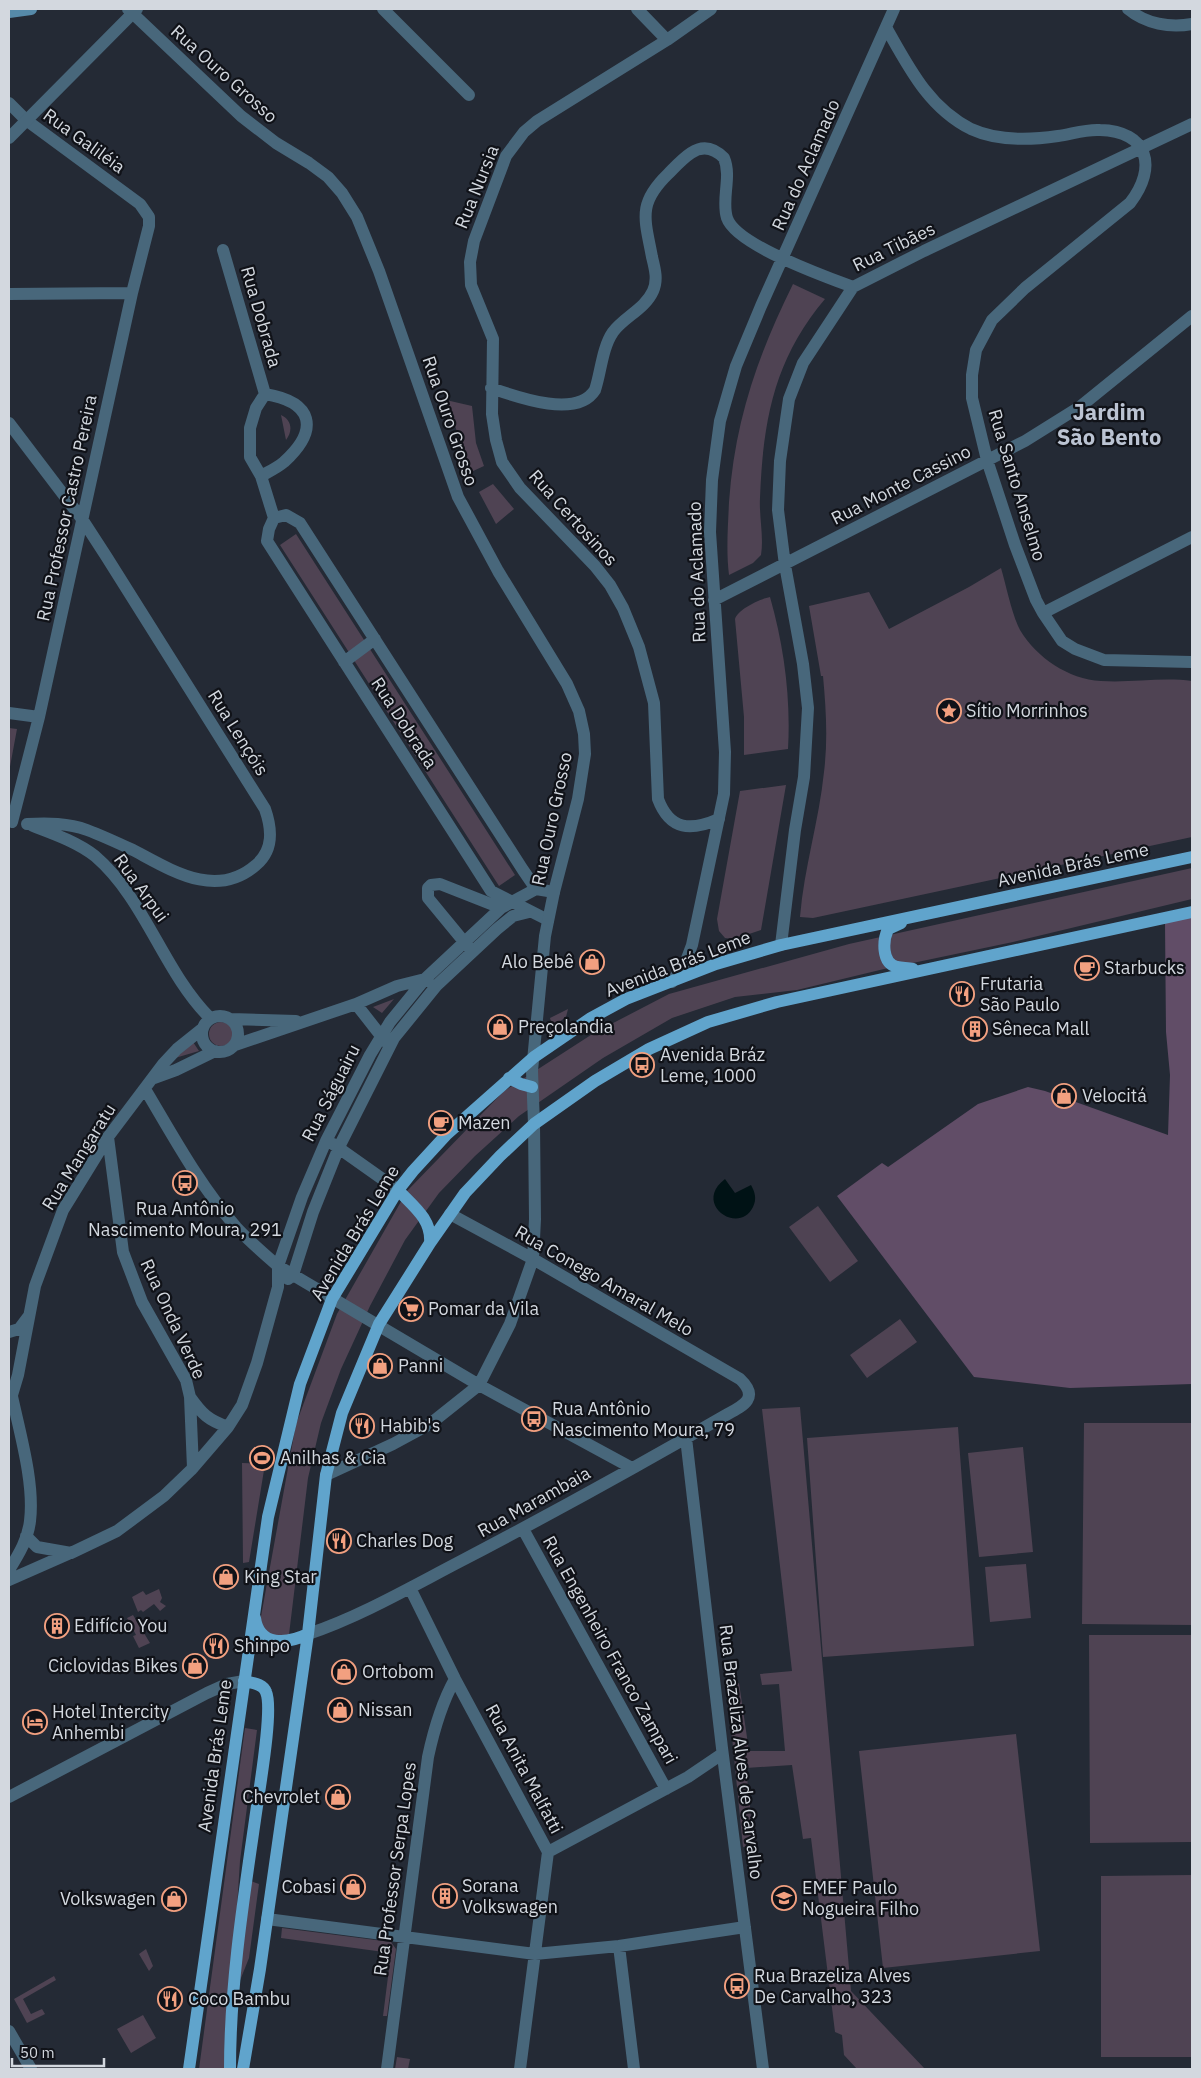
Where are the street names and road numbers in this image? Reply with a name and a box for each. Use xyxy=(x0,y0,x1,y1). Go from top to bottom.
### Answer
street label: Rua Ouro Grosso xyxy=(166,20,283,128)
street label: Rua do Aclamado xyxy=(766,96,845,234)
street label: Rua Galiléia xyxy=(39,103,130,178)
street label: Rua Nursia xyxy=(449,141,504,232)
street label: Rua Tibães xyxy=(849,217,939,276)
street label: Rua Dobrada xyxy=(236,264,287,371)
street label: Rua Ouro Grosso xyxy=(417,353,483,489)
street label: Rua Professor Castro Pereira xyxy=(31,392,102,623)
street label: Rua Santo Anselmo xyxy=(983,406,1052,564)
street label: Rua Monte Cassino xyxy=(827,439,975,530)
street label: Rua Certosinos xyxy=(524,465,623,571)
street label: Rua do Aclamado xyxy=(683,501,710,643)
street label: Rua Dobrada xyxy=(366,673,443,773)
street label: Rua Lençóis xyxy=(203,686,274,780)
street label: Rua Ouro Grosso xyxy=(526,750,577,888)
street label: Avenida Brás Leme xyxy=(995,837,1151,892)
street label: Rua Arpui xyxy=(109,849,174,926)
street label: Avenida Brás Leme xyxy=(602,925,754,1002)
street label: Rua Ságuairu xyxy=(296,1040,365,1145)
street label: Rua Mangaratu xyxy=(37,1099,121,1214)
street label: Avenida Brás Leme xyxy=(305,1161,404,1305)
street label: Rua Conego Amaral Melo xyxy=(511,1220,698,1341)
street label: Rua Onda Verde xyxy=(136,1255,211,1383)
street label: Rua Marambaia xyxy=(473,1461,595,1542)
street label: Rua Engenheiro Franco Zampari xyxy=(538,1532,683,1768)
street label: Rua Brazeliza Alves de Carvalho xyxy=(714,1623,769,1881)
street label: Avenida Brás Leme xyxy=(192,1678,237,1834)
street label: Rua Anita Malfatti xyxy=(481,1700,568,1838)
street label: Rua Professor Serpa Lopes xyxy=(368,1760,421,1978)

